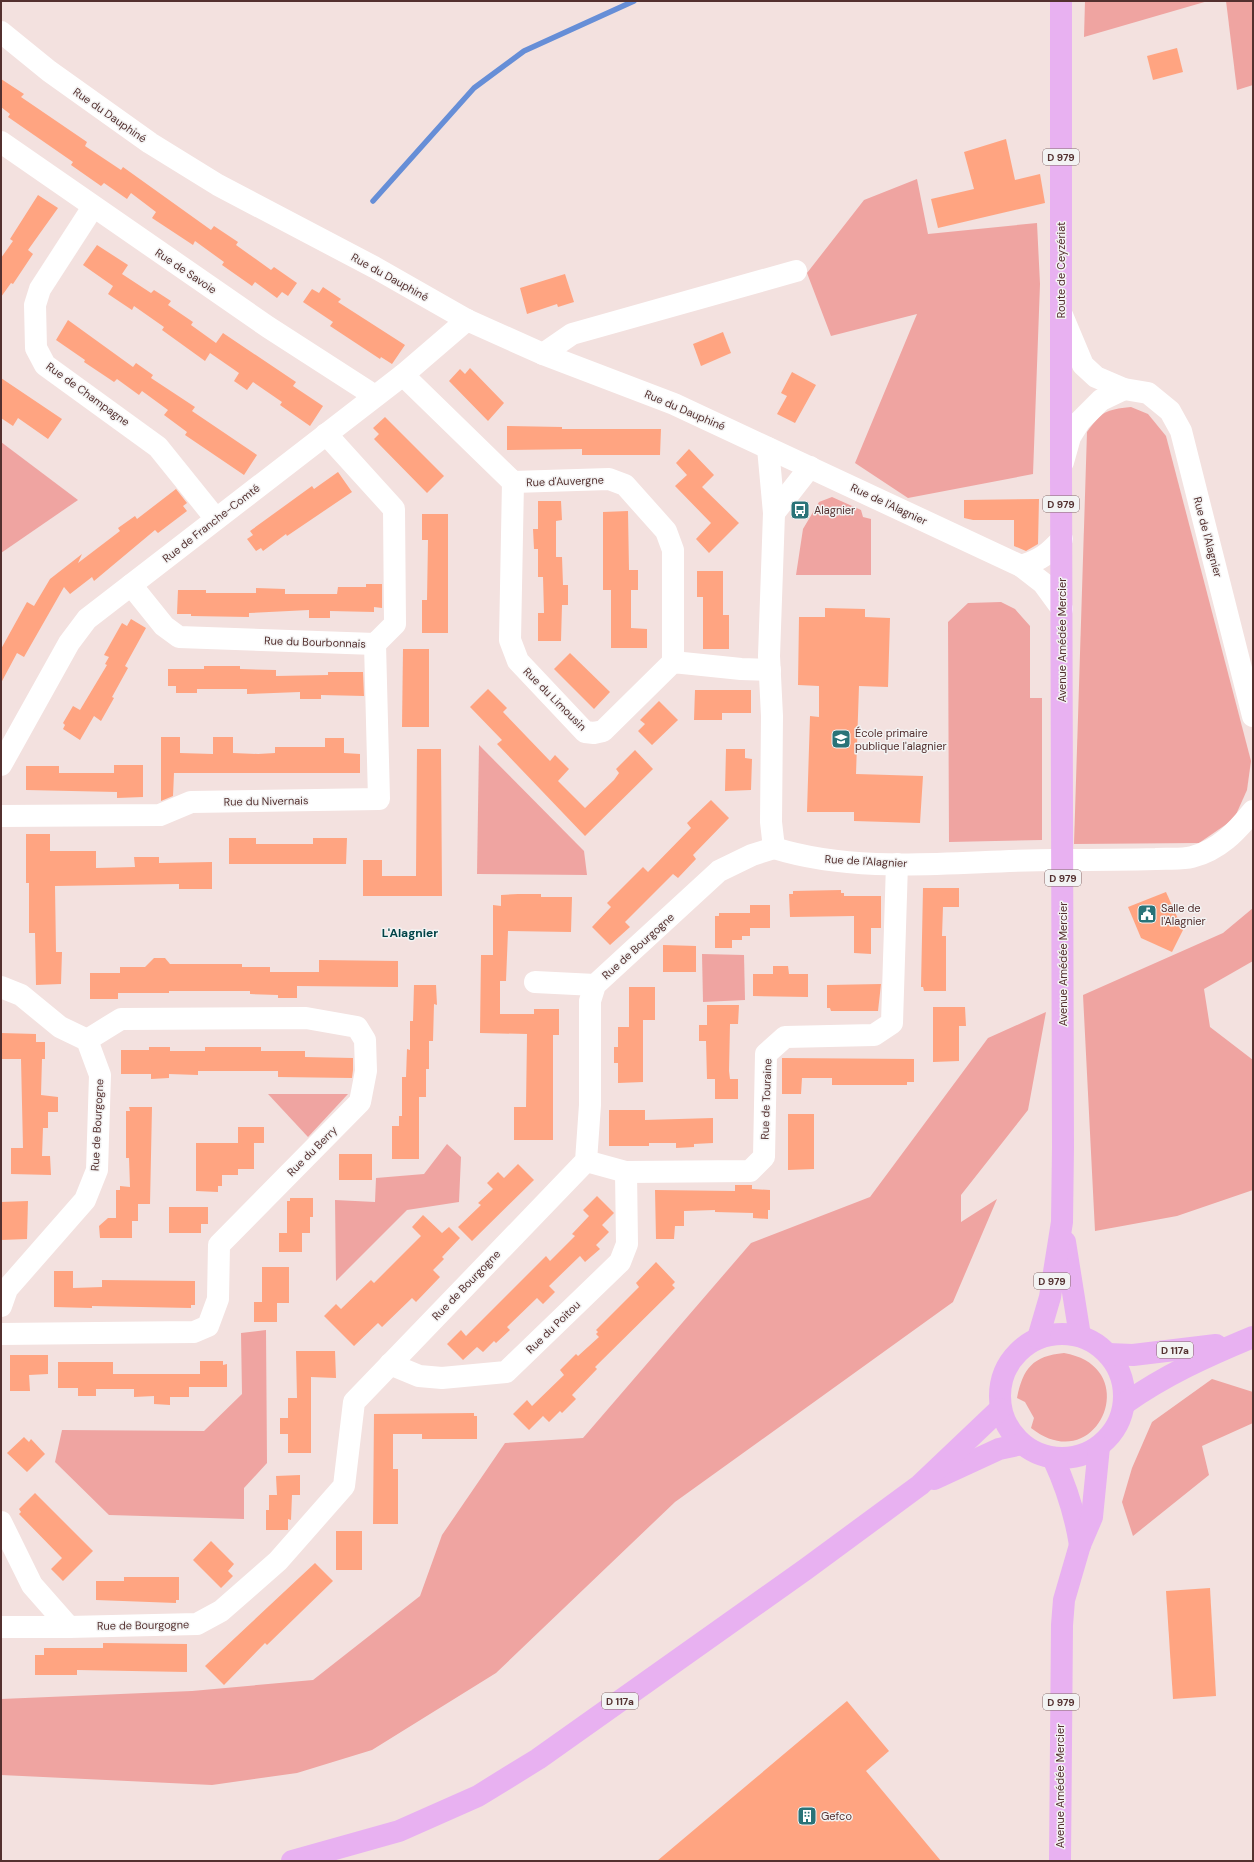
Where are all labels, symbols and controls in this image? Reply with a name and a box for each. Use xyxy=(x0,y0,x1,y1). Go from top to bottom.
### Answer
street label: Rue du Dauphiné xyxy=(71,84,149,146)
road number: D 979 xyxy=(1043,149,1079,165)
street label: Route de Ceyzériat xyxy=(1054,222,1068,318)
street label: Rue de Savoie xyxy=(153,245,219,297)
street label: Rue du Dauphiné xyxy=(349,250,431,304)
street label: Rue de Champagne xyxy=(44,359,132,429)
street label: Rue du Dauphiné xyxy=(642,387,728,433)
street label: Rue d'Auvergne xyxy=(526,473,604,489)
street label: Rue de l'Alagnier xyxy=(849,480,929,528)
street label: Rue de Franche-Comté xyxy=(159,481,263,565)
street label: Rue de l'Alagnier xyxy=(1191,495,1225,579)
road number: D 979 xyxy=(1043,496,1079,512)
bus stop icon: Alagnier xyxy=(789,499,811,521)
place label: Alagnier xyxy=(814,503,855,517)
street label: Avenue Amédée Mercier xyxy=(1055,578,1069,702)
street label: Rue du Bourbonnais xyxy=(264,633,366,651)
street label: Rue du Limousin xyxy=(520,664,590,734)
place label: École primaire publique l'alagnier xyxy=(855,726,947,753)
school or university icon: École primaire publique l'alagnier xyxy=(830,728,852,750)
street label: Rue du Nivernais xyxy=(224,793,308,809)
street label: Rue de l'Alagnier xyxy=(824,852,908,870)
road number: D 979 xyxy=(1045,870,1081,886)
place label: Salle de l'Alagnier xyxy=(1161,901,1206,928)
street label: Avenue Amédée Mercier xyxy=(1056,902,1070,1026)
public building icon: Salle de l'Alagnier xyxy=(1136,903,1158,925)
street label: Rue de Bourgogne xyxy=(599,910,677,982)
district label: L'Alagnier xyxy=(382,925,438,941)
street label: Rue de Touraine xyxy=(758,1058,774,1140)
street label: Rue de Bourgogne xyxy=(88,1079,106,1171)
street label: Rue du Berry xyxy=(284,1123,340,1179)
street label: Rue de Bourgogne xyxy=(429,1247,503,1323)
road number: D 979 xyxy=(1034,1273,1070,1289)
street label: Rue du Poitou xyxy=(523,1298,583,1356)
road number: D 117a xyxy=(1157,1342,1193,1358)
street label: Rue de Bourgogne xyxy=(97,1617,189,1633)
road number: D 117a xyxy=(602,1693,638,1709)
road number: D 979 xyxy=(1043,1694,1079,1710)
street label: Avenue Amédée Mercier xyxy=(1053,1724,1067,1848)
building icon: Gefco xyxy=(796,1805,818,1827)
place label: Gefco xyxy=(821,1809,852,1823)

